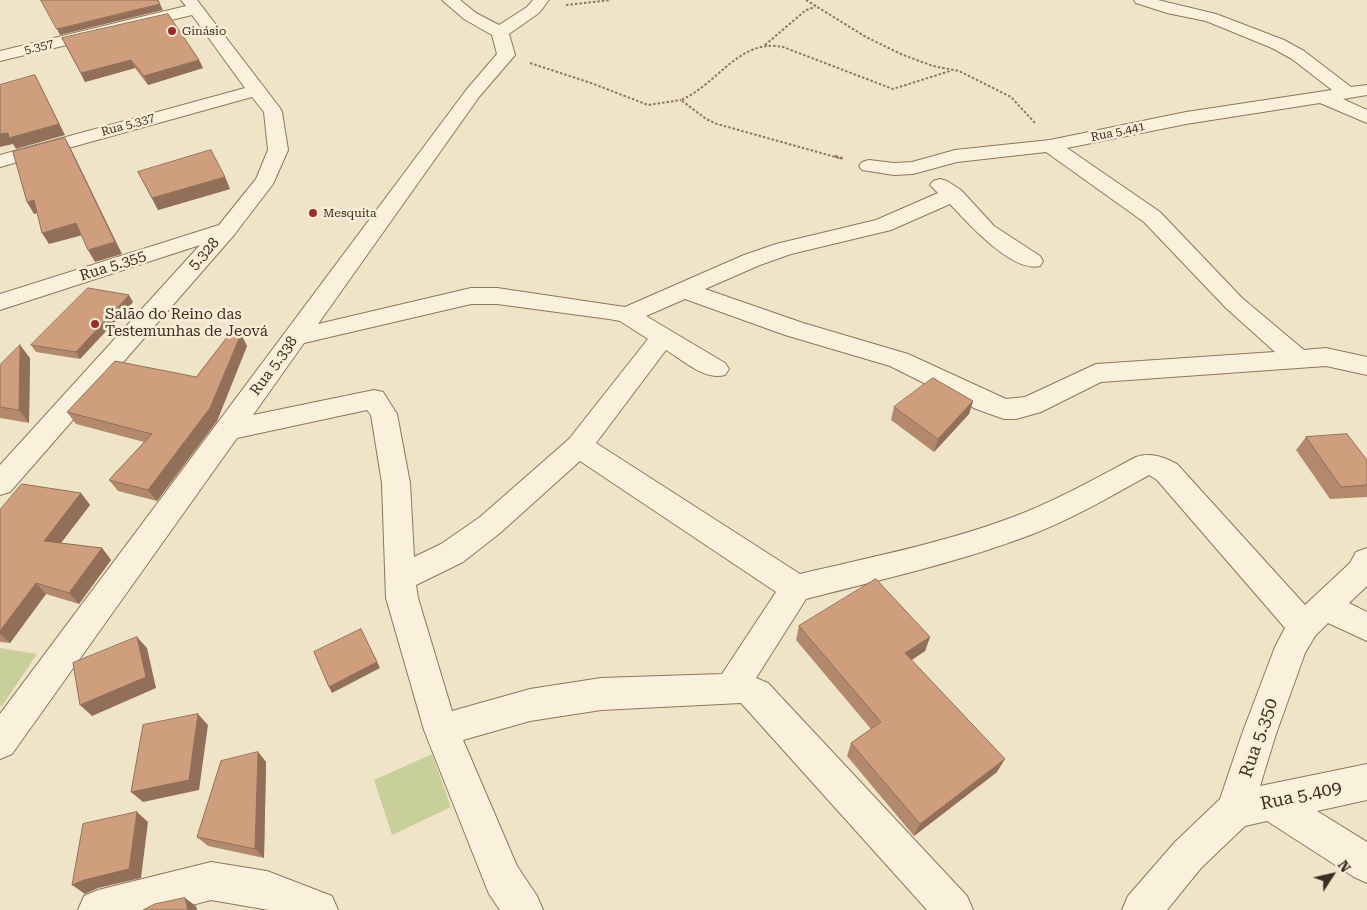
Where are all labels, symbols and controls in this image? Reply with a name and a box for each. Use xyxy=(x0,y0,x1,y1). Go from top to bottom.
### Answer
place label: Ginásio xyxy=(182,24,226,38)
marker: Ginásio xyxy=(166,25,178,37)
street label: 5.357 xyxy=(23,36,55,58)
street label: Rua 5.337 xyxy=(100,110,156,140)
street label: Rua 5.441 xyxy=(1090,119,1146,145)
place label: Mesquita xyxy=(323,206,376,220)
marker: Mesquita xyxy=(307,207,319,219)
street label: 5.328 xyxy=(185,234,223,274)
street label: Rua 5.355 xyxy=(77,247,149,285)
place label: Salão do Reino das Testemunhas de Jeová xyxy=(105,306,268,341)
marker: Salão do Reino das Testemunhas de Jeová xyxy=(89,318,101,330)
street label: Rua 5.338 xyxy=(246,333,302,399)
street label: Rua 5.350 xyxy=(1235,695,1283,781)
street label: Rua 5.409 xyxy=(1258,777,1344,815)
north arrow xyxy=(1307,850,1357,900)
text: N xyxy=(1335,857,1354,875)

